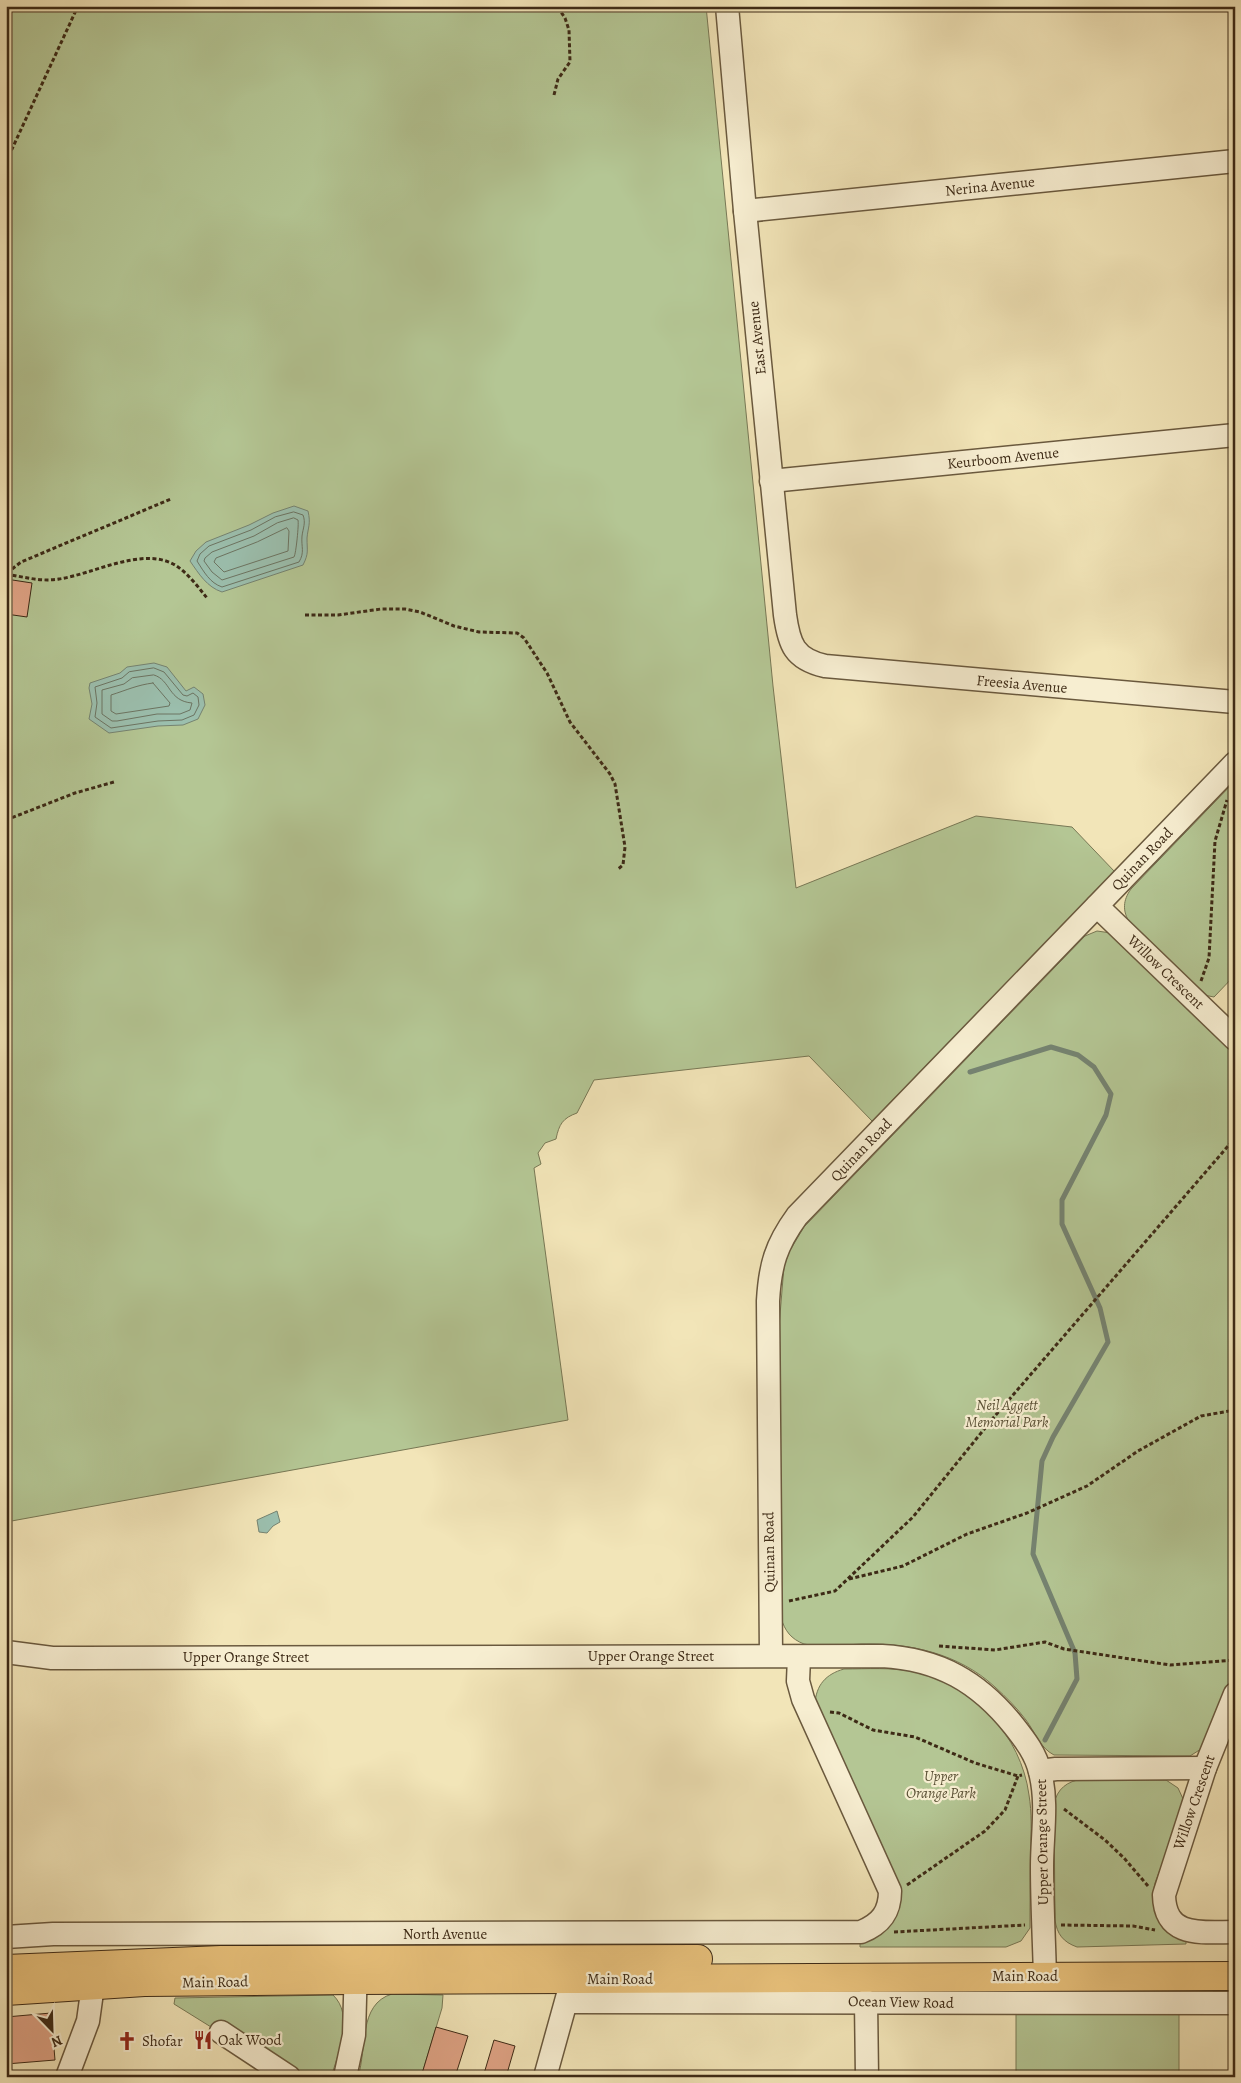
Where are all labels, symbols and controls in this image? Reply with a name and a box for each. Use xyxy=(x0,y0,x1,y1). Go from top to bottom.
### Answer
street label: Nerina Avenue xyxy=(944,171,1036,201)
street label: East Avenue xyxy=(743,300,771,376)
street label: Keurboom Avenue xyxy=(946,442,1060,474)
street label: Freesia Avenue xyxy=(976,670,1069,698)
street label: Quinan Road xyxy=(1107,822,1178,895)
street label: Willow Crescent xyxy=(1123,930,1209,1014)
street label: Quinan Road xyxy=(826,1113,897,1186)
park label: Neil Aggett Memorial Park xyxy=(966,1395,1049,1432)
street label: Quinan Road xyxy=(758,1511,780,1592)
street label: Upper Orange Street xyxy=(588,1646,714,1666)
street label: Upper Orange Street xyxy=(183,1647,309,1667)
street label: Willow Crescent xyxy=(1168,1752,1220,1853)
park label: Upper Orange Park xyxy=(906,1766,976,1803)
street label: Upper Orange Street xyxy=(1031,1779,1053,1905)
street label: North Avenue xyxy=(403,1924,487,1944)
street label: Main Road xyxy=(992,1966,1059,1986)
street label: Main Road xyxy=(587,1969,654,1989)
street label: Main Road xyxy=(182,1971,249,1993)
street label: Ocean View Road xyxy=(848,1991,955,2013)
north arrow xyxy=(28,2006,78,2056)
restaurant icon: Oak Wood xyxy=(192,2029,214,2051)
church icon: Shofar xyxy=(116,2030,138,2052)
place label: Oak Wood xyxy=(218,2030,283,2050)
text: N xyxy=(48,2031,65,2052)
place label: Shofar xyxy=(142,2031,183,2051)

